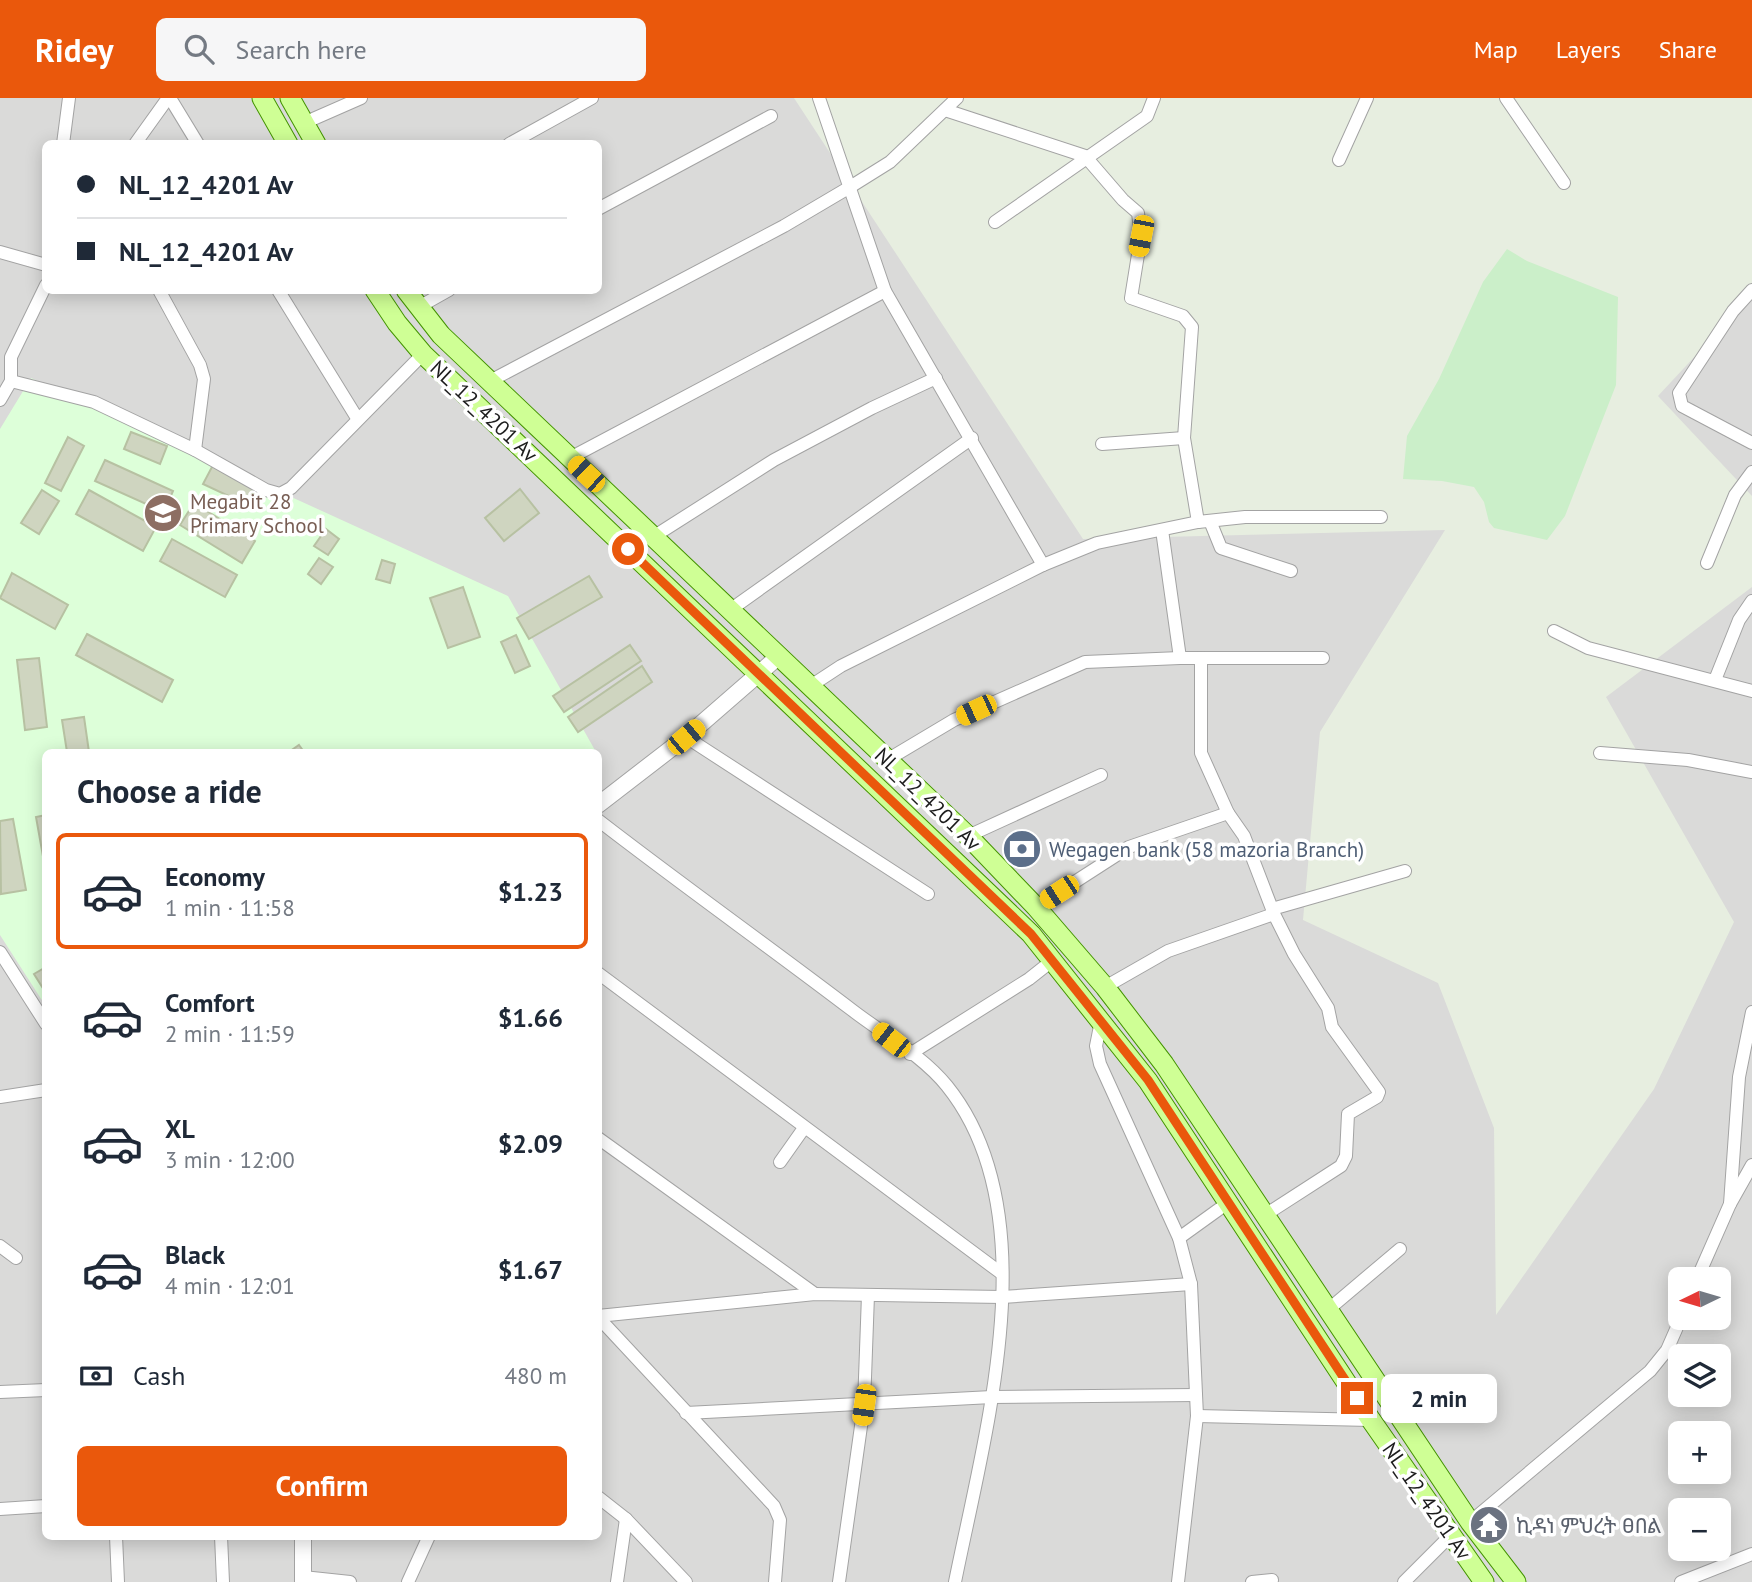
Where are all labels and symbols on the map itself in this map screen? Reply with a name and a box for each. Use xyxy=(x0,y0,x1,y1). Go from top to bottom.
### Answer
car xyxy=(1127,213,1156,259)
street label: NL_12_4201 Av xyxy=(425,354,543,468)
car xyxy=(564,452,609,496)
place label: Megabit 28 Primary School xyxy=(190,488,324,539)
school or university icon: Megabit 28 Primary School xyxy=(142,492,184,534)
route start xyxy=(612,533,644,565)
car xyxy=(953,692,1000,728)
car xyxy=(664,715,709,759)
street label: NL_12_4201 Av xyxy=(869,742,987,856)
bank icon: Wegagen bank (58 mazoria Branch) xyxy=(1001,828,1043,870)
place label: Wegagen bank (58 mazoria Branch) xyxy=(1049,836,1364,863)
car xyxy=(1036,872,1083,912)
car xyxy=(868,1019,915,1061)
north arrow xyxy=(1668,1267,1731,1330)
callout: 2 min xyxy=(1382,1374,1497,1422)
route end xyxy=(1341,1382,1373,1414)
car xyxy=(851,1383,878,1427)
street label: NL_12_4201 Av xyxy=(1377,1437,1477,1565)
temple icon: ኪዳነ ምህረት ፀበል xyxy=(1468,1504,1510,1546)
place label: ኪዳነ ምህረት ፀበል xyxy=(1516,1512,1661,1539)

